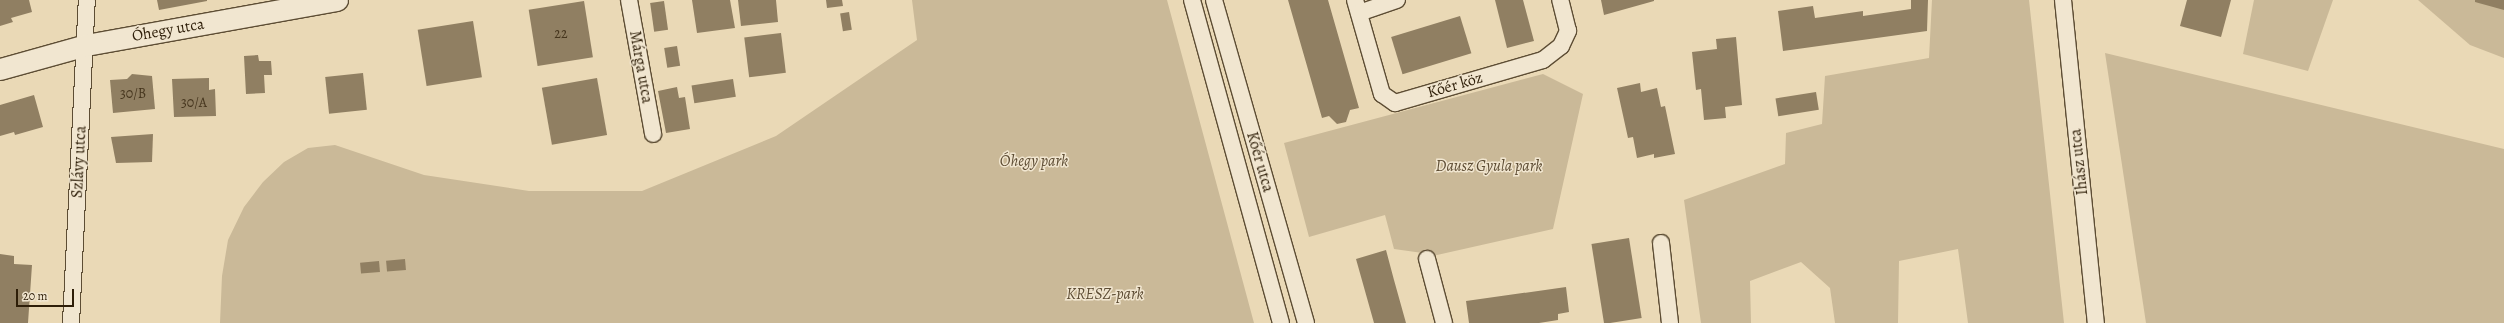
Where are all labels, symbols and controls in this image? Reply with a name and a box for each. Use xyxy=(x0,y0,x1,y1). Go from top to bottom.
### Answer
street label: Óhegy utca xyxy=(130,14,206,46)
house number: 22 xyxy=(554,26,568,42)
street label: Márga utca xyxy=(625,29,657,105)
street label: Kőér köz xyxy=(1425,68,1485,102)
house number: 30/B xyxy=(120,86,146,102)
house number: 30/A xyxy=(181,95,207,111)
street label: Szlávy utca xyxy=(68,125,90,199)
street label: Ihász utca xyxy=(2066,128,2092,196)
street label: Kőér utca xyxy=(1242,130,1278,194)
park label: Óhegy park xyxy=(1000,151,1068,171)
park label: Dausz Gyula park xyxy=(1436,156,1542,176)
scale bar xyxy=(18,281,76,307)
park label: KRESZ-park xyxy=(1066,284,1144,304)
text: 20 m xyxy=(23,288,47,304)

